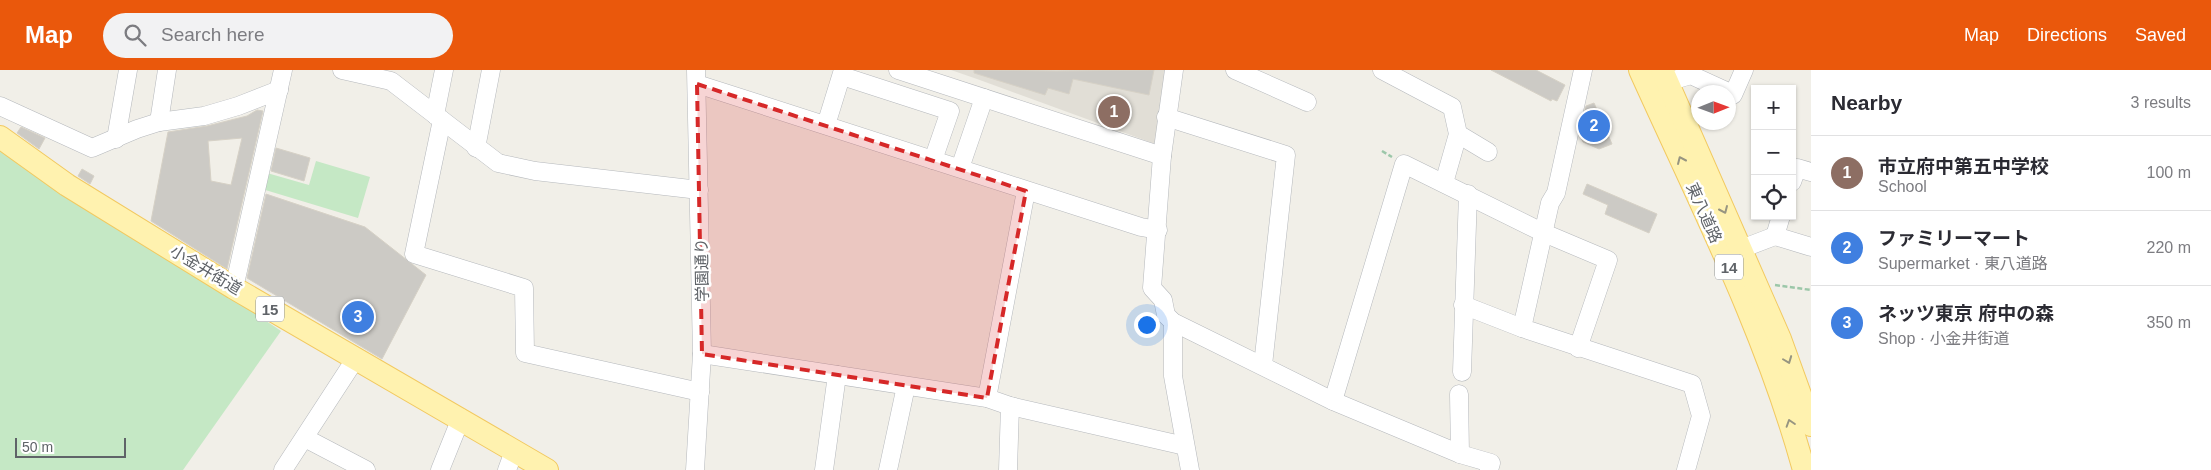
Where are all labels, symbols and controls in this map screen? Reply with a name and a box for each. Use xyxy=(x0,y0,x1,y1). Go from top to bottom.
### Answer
search box xyxy=(103,13,453,58)
text: Map xyxy=(25,21,73,48)
icon: search xyxy=(121,21,149,49)
text: Search here xyxy=(161,24,265,45)
text: Map xyxy=(1964,25,1999,45)
text: Directions xyxy=(2027,25,2107,45)
text: Saved xyxy=(2135,25,2186,45)
north arrow xyxy=(1691,85,1736,130)
map controls xyxy=(1751,85,1796,220)
button: + xyxy=(1751,85,1796,130)
text: Nearby xyxy=(1831,91,1902,114)
pin: 1 xyxy=(1098,93,1130,131)
text: 3 results xyxy=(2131,94,2191,111)
pin: 2 xyxy=(1578,107,1610,145)
button: − xyxy=(1751,130,1796,175)
one-way arrow xyxy=(1676,156,1687,165)
text: 市立府中第五中学校 xyxy=(1878,156,2049,177)
text: 1 xyxy=(1843,164,1851,181)
text: 100 m xyxy=(2147,164,2191,181)
button: locate xyxy=(1751,175,1796,220)
text: School xyxy=(1878,178,1927,195)
street label: 東八道路 xyxy=(1683,180,1725,246)
one-way arrow xyxy=(1718,205,1729,214)
text: ファミリーマート xyxy=(1878,228,2030,249)
street label: 学園通り xyxy=(693,238,711,302)
text: 2 xyxy=(1843,239,1851,256)
text: 220 m xyxy=(2147,239,2191,256)
street label: 小金井街道 xyxy=(167,242,245,298)
road number: 14 xyxy=(1715,254,1743,280)
text: Supermarket · 東八道路 xyxy=(1878,255,2048,272)
road number: 15 xyxy=(256,296,284,322)
pin: 3 xyxy=(342,298,374,336)
text: ネッツ東京 府中の森 xyxy=(1878,303,2054,324)
your location xyxy=(1134,312,1160,338)
text: 3 xyxy=(1843,314,1851,331)
text: 350 m xyxy=(2147,314,2191,331)
text: Shop · 小金井街道 xyxy=(1878,330,2010,347)
one-way arrow xyxy=(1782,355,1792,364)
one-way arrow xyxy=(1786,420,1796,428)
scale bar xyxy=(15,435,126,458)
text: 50 m xyxy=(22,439,53,455)

